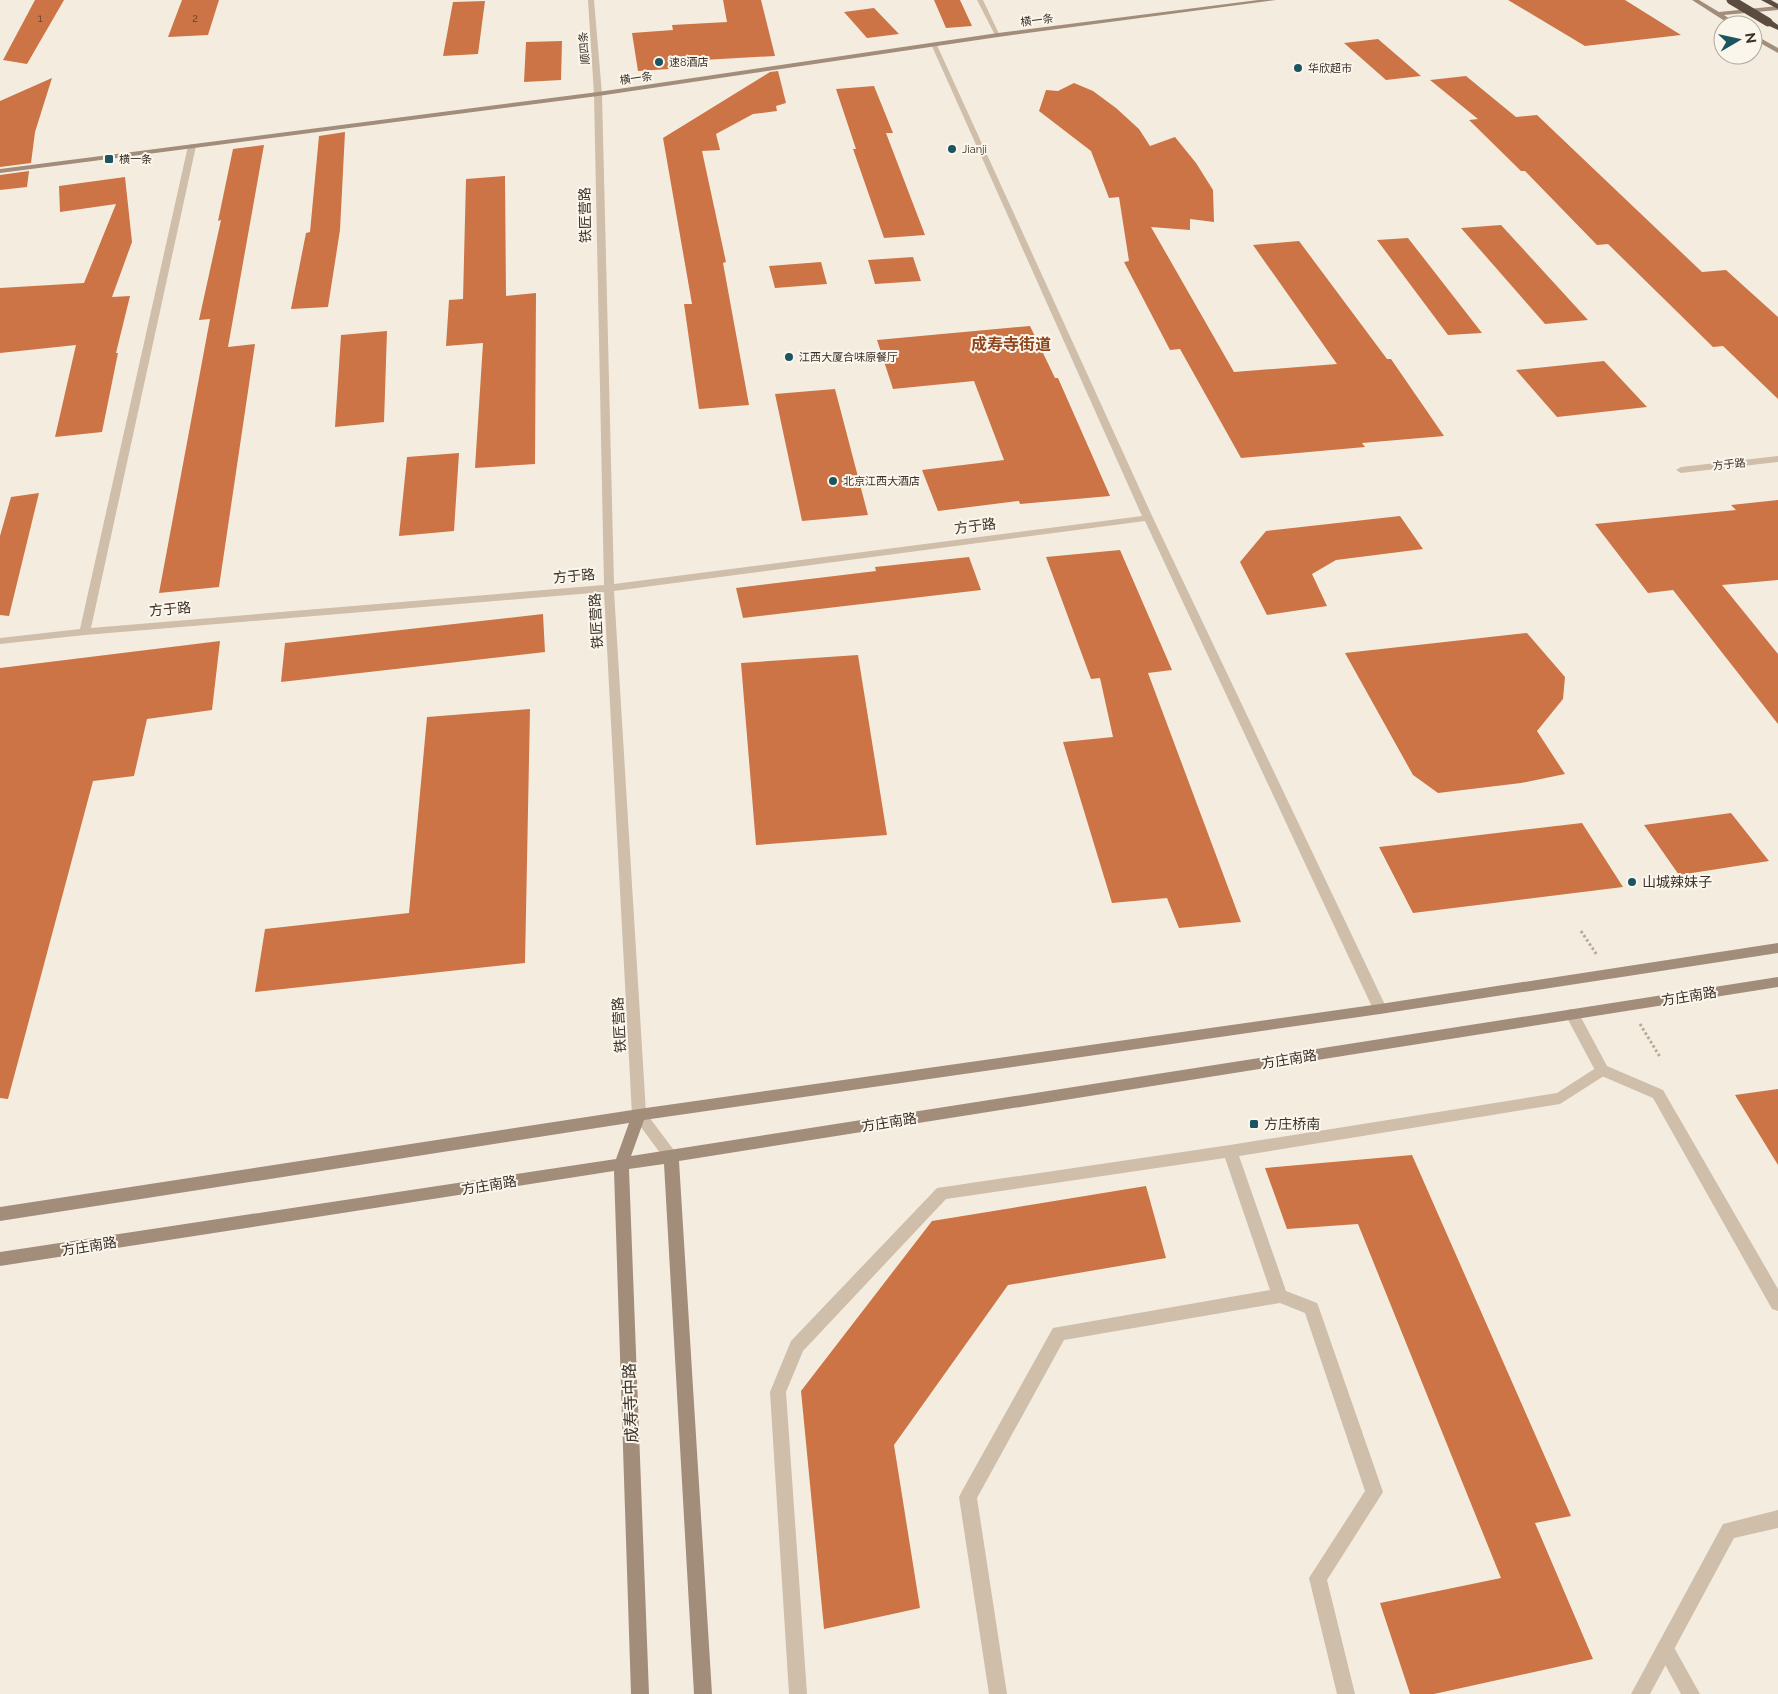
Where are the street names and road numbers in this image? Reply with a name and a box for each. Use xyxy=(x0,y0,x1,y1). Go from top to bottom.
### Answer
street label: 横一条 xyxy=(1020,12,1054,29)
street label: 顺四条 xyxy=(577,31,592,65)
street label: 横一条 xyxy=(619,70,653,87)
street label: 铁匠营路 xyxy=(577,187,593,243)
street label: 方于路 xyxy=(1712,456,1746,473)
street label: 方于路 xyxy=(953,516,997,536)
street label: 方于路 xyxy=(552,566,596,586)
street label: 铁匠营路 xyxy=(587,593,605,649)
street label: 方于路 xyxy=(148,599,192,619)
street label: 方庄南路 xyxy=(1660,984,1718,1008)
street label: 铁匠营路 xyxy=(610,997,628,1053)
street label: 方庄南路 xyxy=(1260,1047,1318,1071)
street label: 方庄南路 xyxy=(860,1110,918,1134)
street label: 方庄南路 xyxy=(460,1173,518,1197)
street label: 方庄南路 xyxy=(60,1234,118,1258)
street label: 成寿寺中路 xyxy=(620,1363,641,1443)

